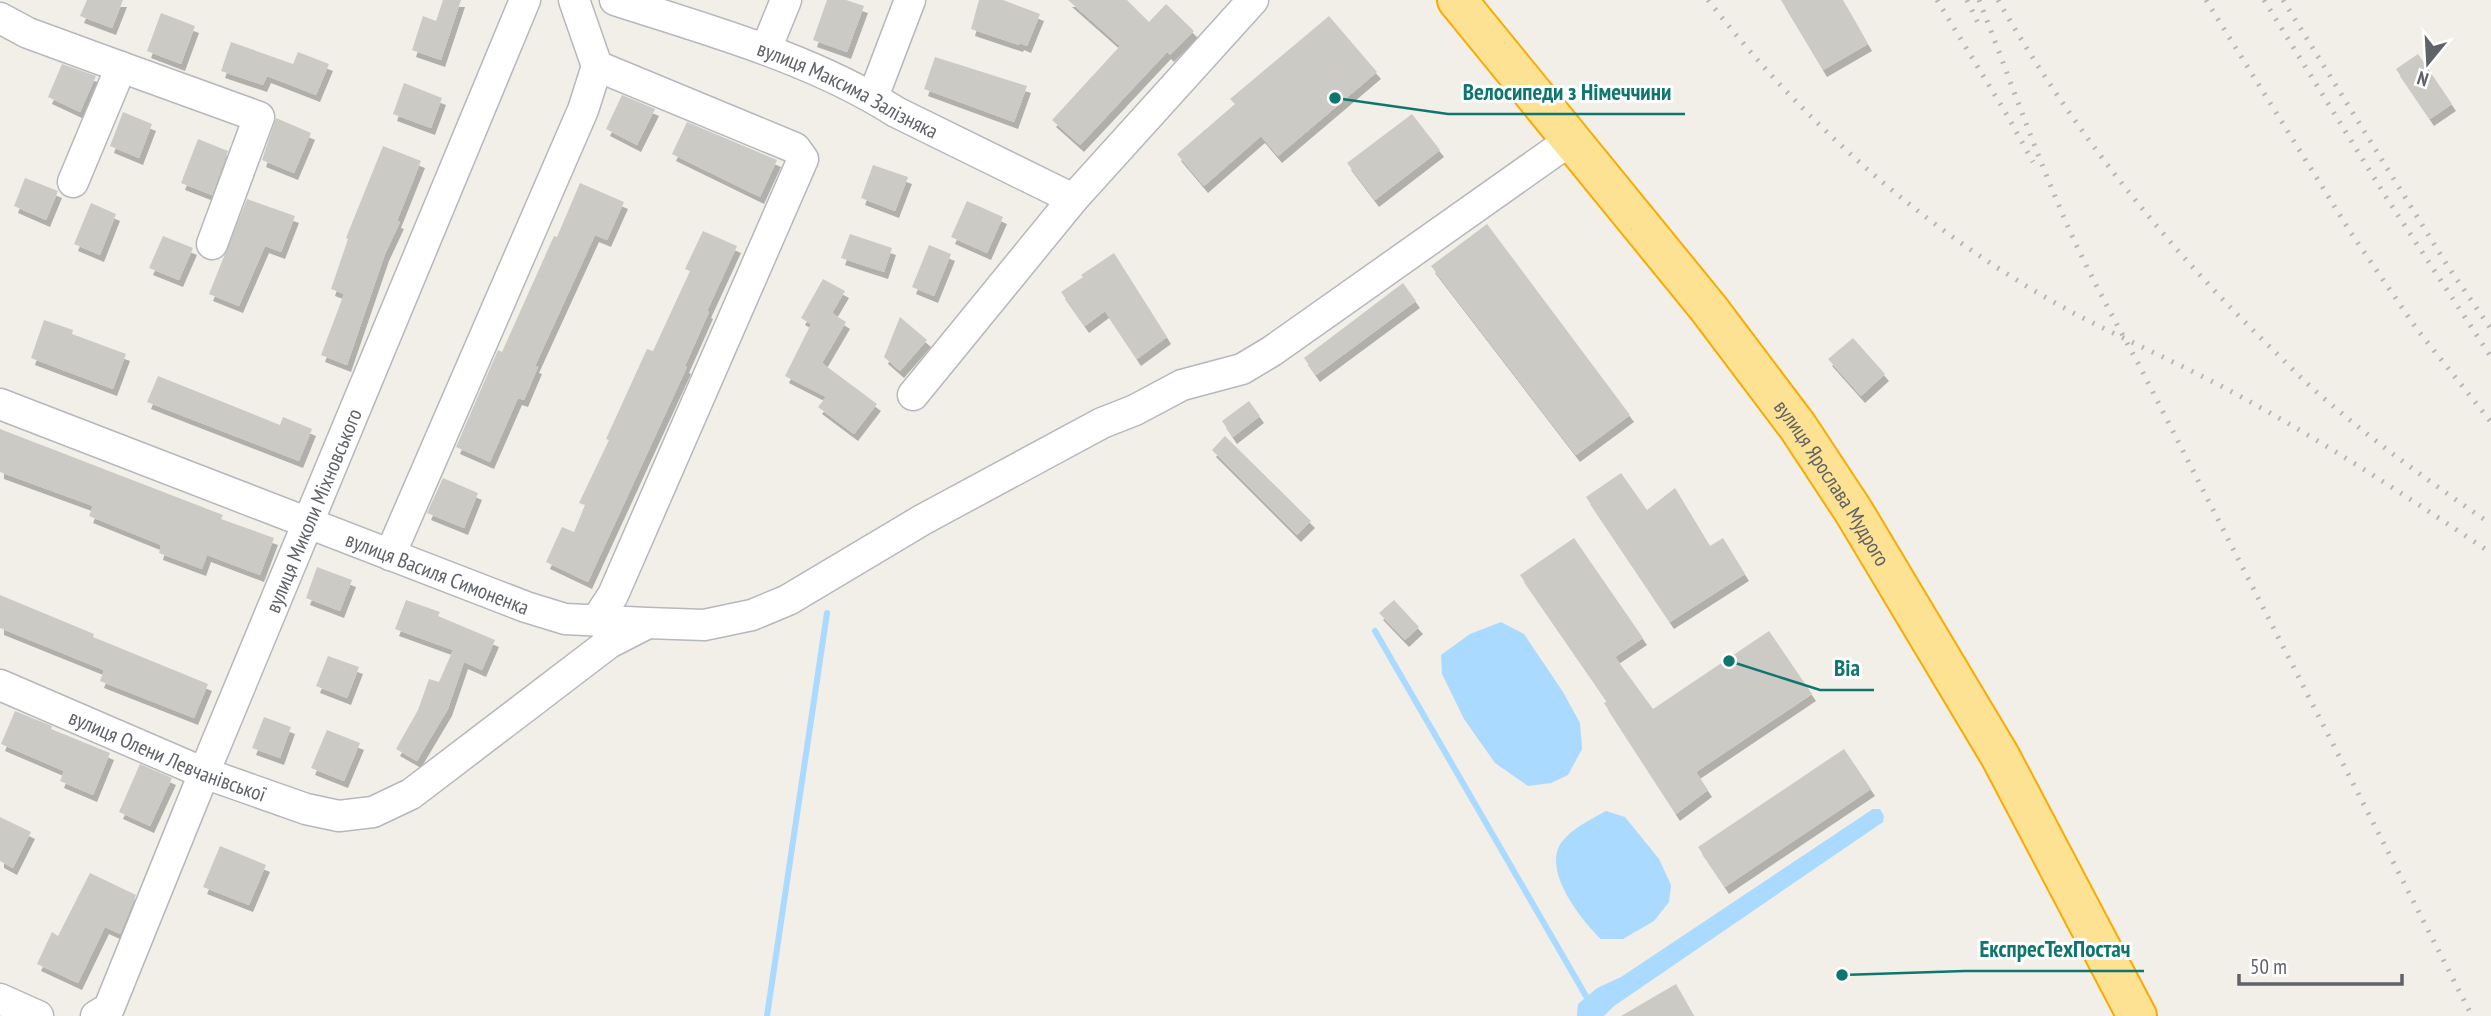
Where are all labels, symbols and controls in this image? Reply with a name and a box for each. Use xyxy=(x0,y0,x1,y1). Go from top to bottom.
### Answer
north arrow xyxy=(2393,28,2463,98)
street label: вулиця Максима Залізняка xyxy=(754,34,943,144)
text: N xyxy=(2414,66,2431,92)
callout: Велосипеди з Німеччини xyxy=(1448,70,1685,114)
text: Велосипеди з Німеччини xyxy=(1463,77,1671,106)
street label: вулиця Ярослава Мудрого xyxy=(1769,394,1896,571)
street label: вулиця Миколи Міхновського xyxy=(259,404,367,617)
street label: вулиця Василя Симоненка xyxy=(342,525,533,620)
callout: Віа xyxy=(1820,646,1874,690)
text: Віа xyxy=(1834,653,1860,682)
street label: вулиця Олени Левчанівської xyxy=(65,703,270,807)
callout: ЕкспресТехПостач xyxy=(1965,927,2144,971)
text: ЕкспресТехПостач xyxy=(1979,934,2131,963)
scale bar xyxy=(2239,942,2402,986)
text: 50 m xyxy=(2250,953,2287,980)

